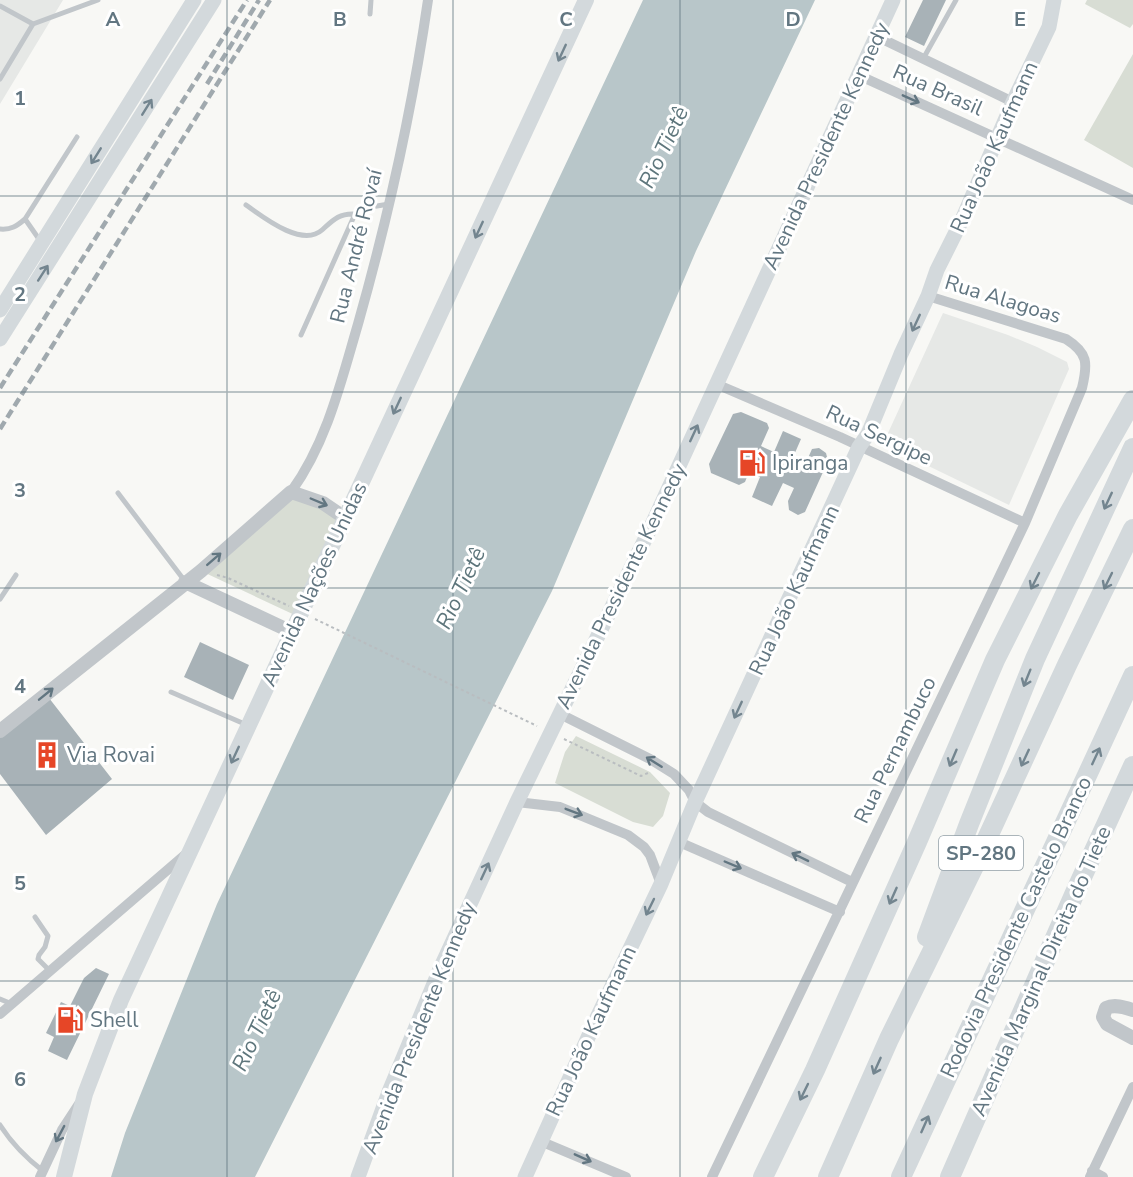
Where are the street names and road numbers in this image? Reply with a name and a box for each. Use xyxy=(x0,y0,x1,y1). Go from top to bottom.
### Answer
street label: Avenida Presidente Kennedy xyxy=(756,18,896,274)
street label: Rua João Kaufmann xyxy=(944,57,1044,237)
street label: Rua Brasil xyxy=(888,58,988,123)
street label: Rua André Rovaí xyxy=(323,165,389,326)
street label: Rua Alagoas xyxy=(941,268,1065,330)
street label: Rua Sergipe xyxy=(821,398,937,472)
street label: Avenida Presidente Kennedy xyxy=(549,458,693,713)
street label: Avenida Nações Unidas xyxy=(254,477,374,691)
street label: Rua João Kaufmann xyxy=(742,500,846,680)
street label: Rua Pernambuco xyxy=(847,672,943,828)
street label: Rodovia Presidente Castelo Branco xyxy=(934,772,1098,1082)
street label: Avenida Marginal Direita do Tiete xyxy=(964,822,1118,1120)
road number: SP-280 xyxy=(939,836,1023,870)
street label: Avenida Presidente Kennedy xyxy=(355,897,483,1158)
street label: Rua João Kaufmann xyxy=(539,941,643,1121)

